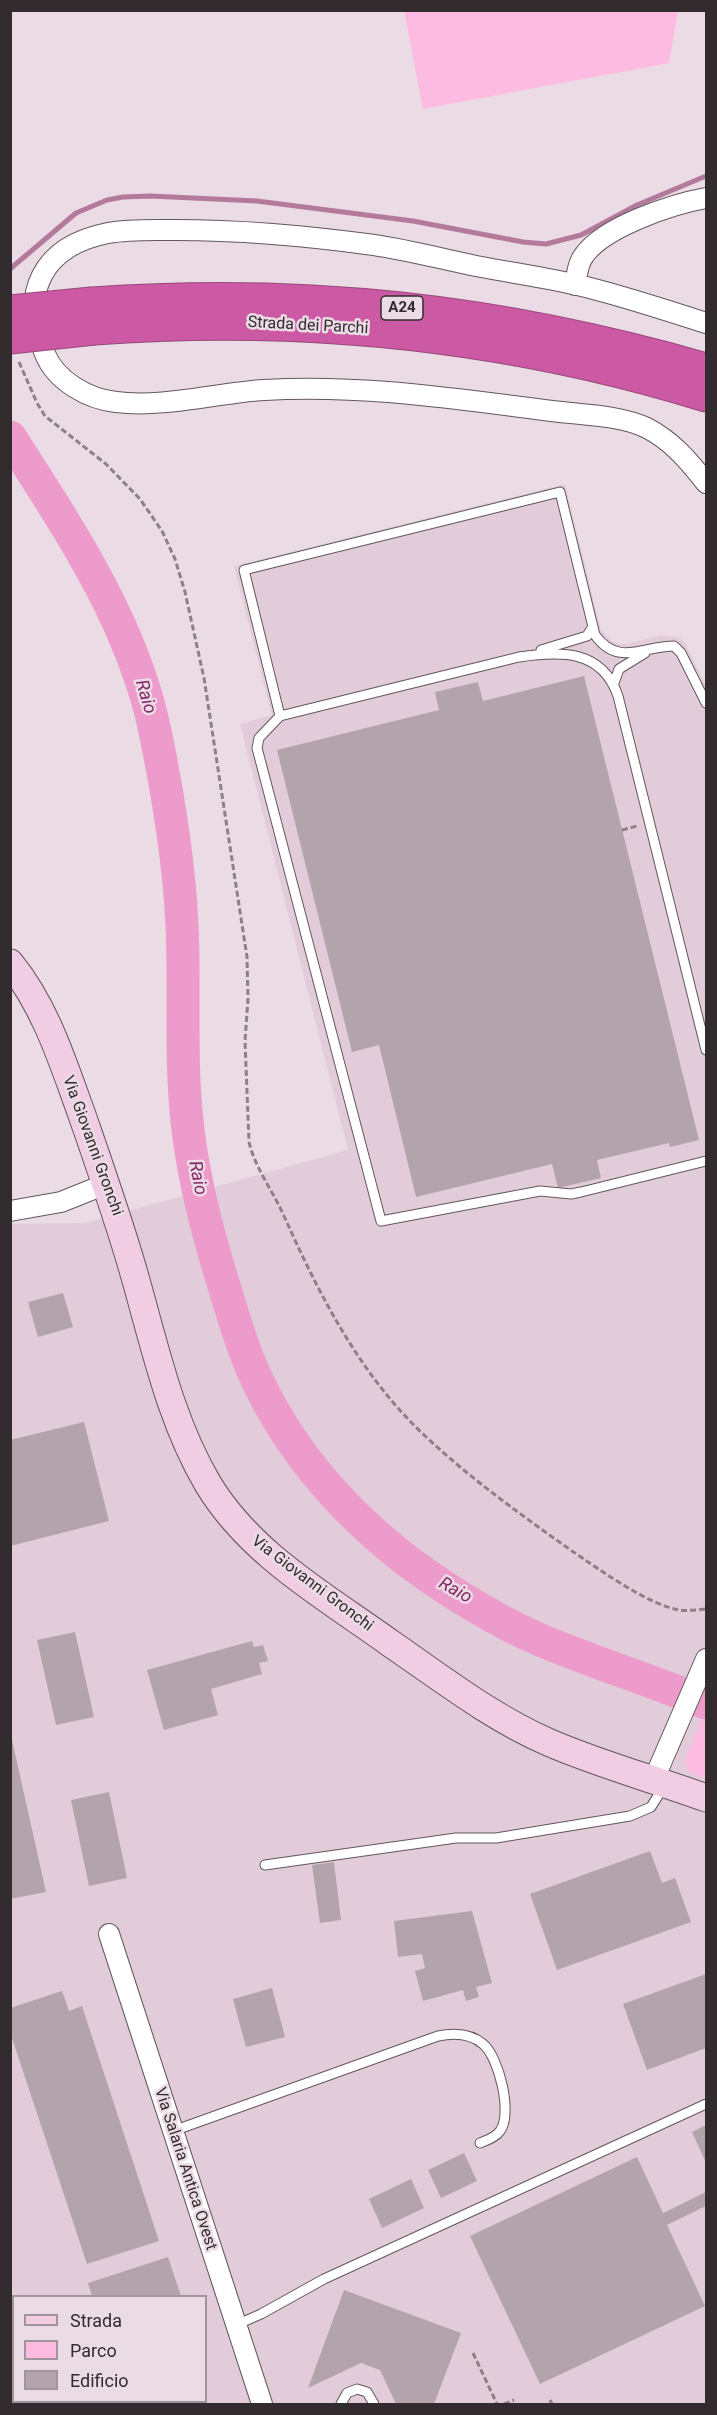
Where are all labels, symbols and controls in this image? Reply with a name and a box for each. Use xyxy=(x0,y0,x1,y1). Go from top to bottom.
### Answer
road number: A24 xyxy=(381,296,423,320)
street label: Strada dei Parchi xyxy=(247,313,369,339)
water label: Raio xyxy=(130,677,160,717)
street label: Via Giovanni Gronchi xyxy=(58,1073,126,1219)
water label: Raio xyxy=(183,1159,211,1197)
street label: Via Giovanni Gronchi xyxy=(247,1532,377,1636)
water label: Raio xyxy=(435,1573,475,1609)
street label: Via Salaria Antica Ovest xyxy=(150,2085,220,2253)
legend xyxy=(12,2295,207,2403)
text: Strada xyxy=(70,2310,122,2331)
text: Parco xyxy=(70,2340,117,2361)
text: Edificio xyxy=(70,2370,129,2391)

